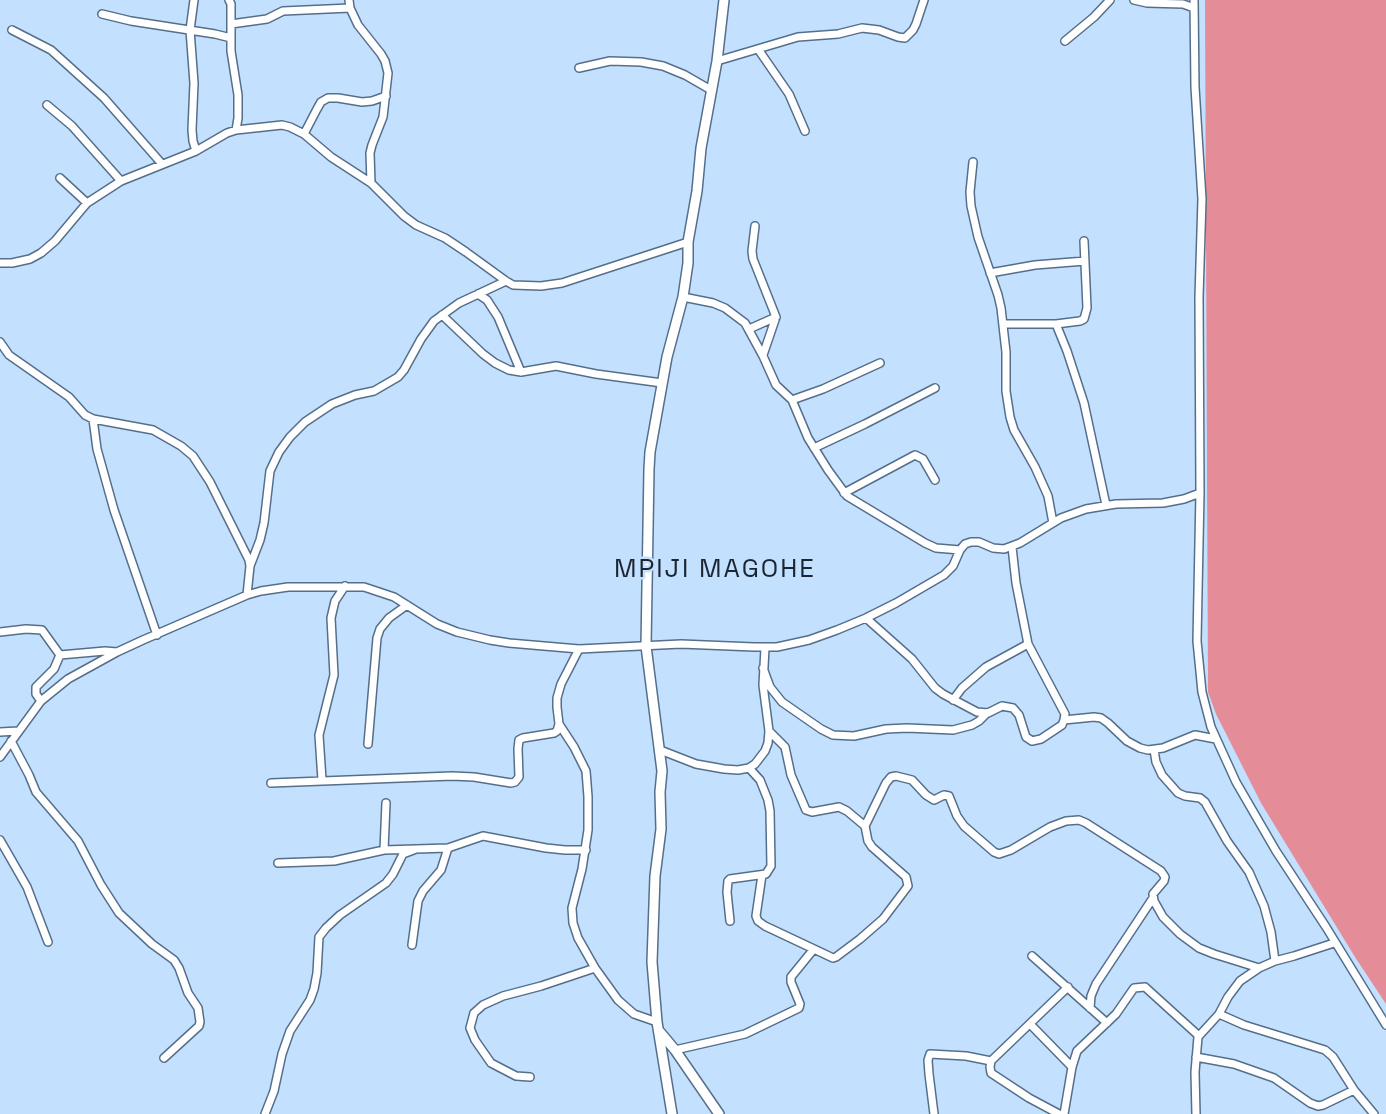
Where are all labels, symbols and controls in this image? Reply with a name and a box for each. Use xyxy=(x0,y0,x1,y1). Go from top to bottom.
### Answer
district label: MPIJI MAGOHE xyxy=(616,554,814,586)

